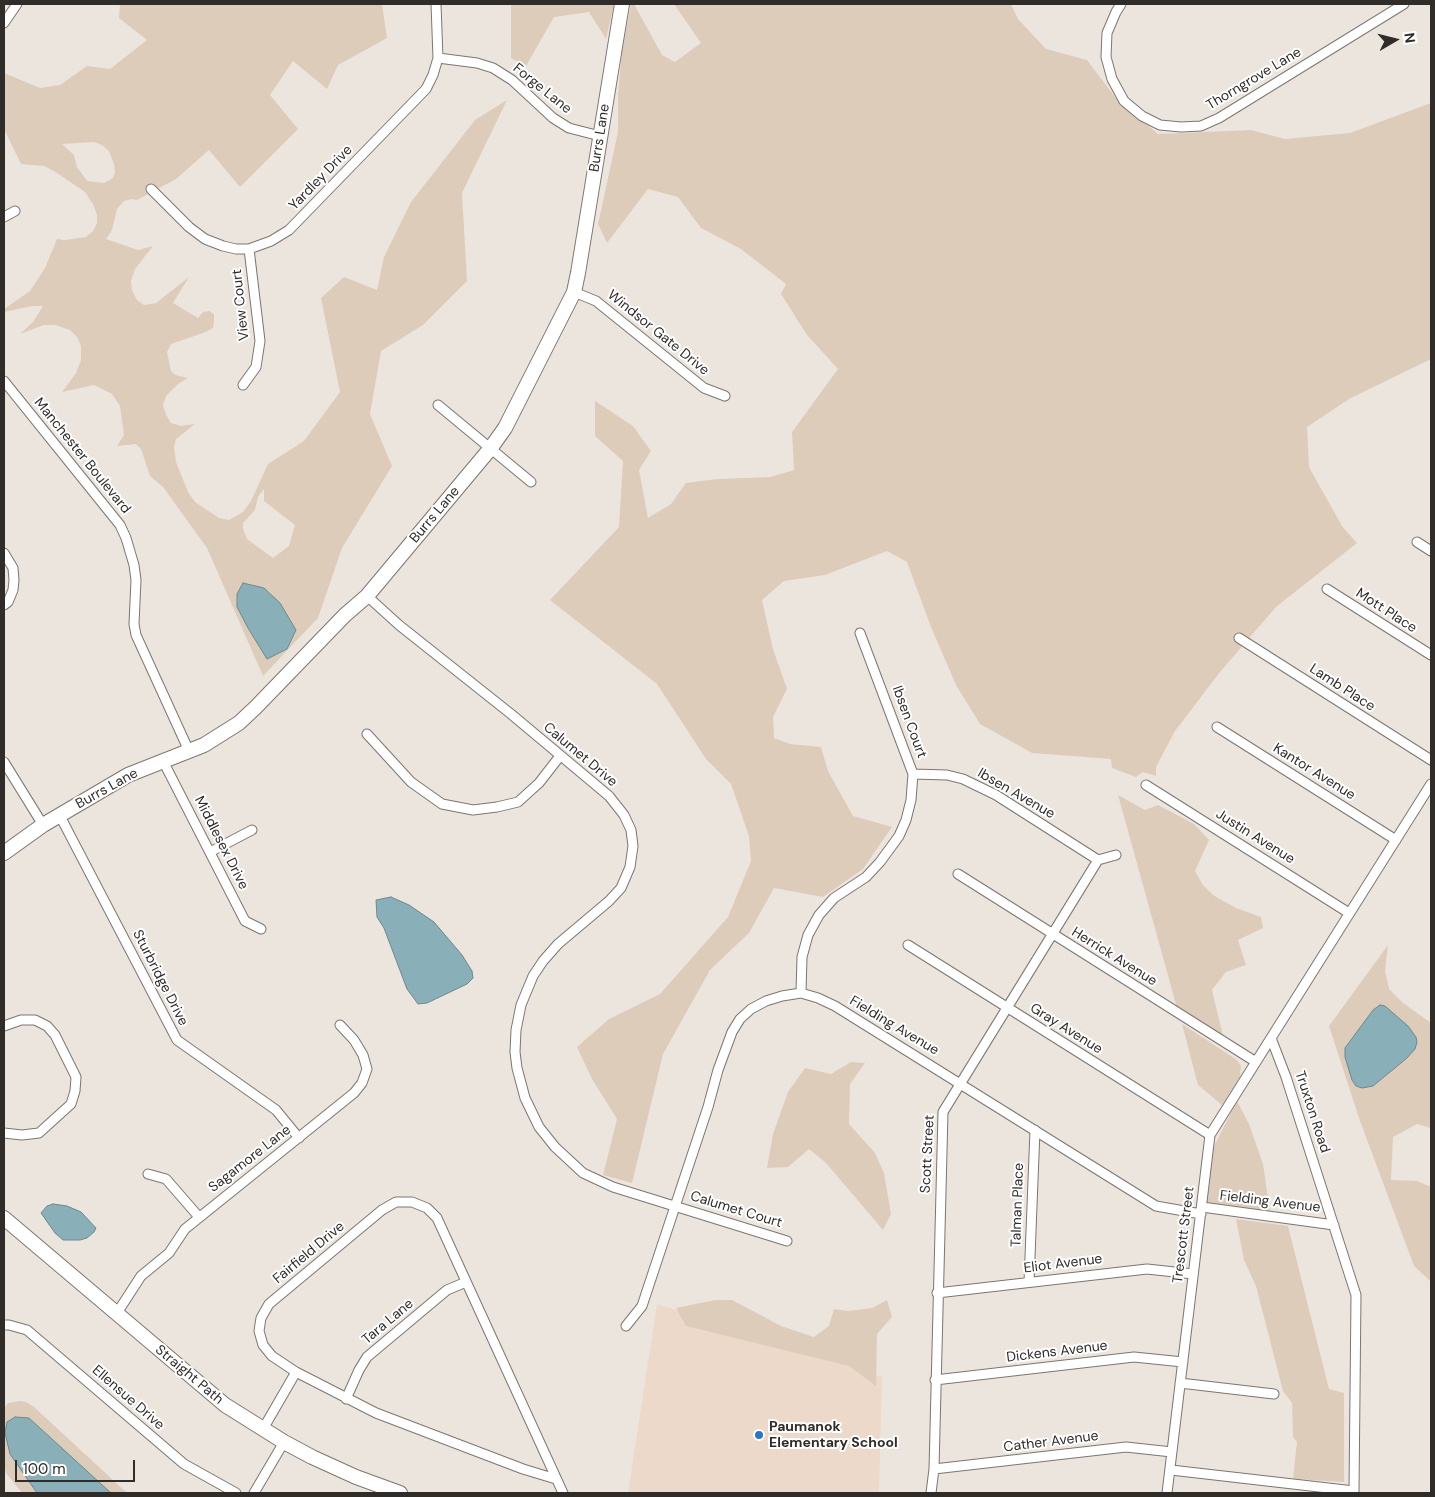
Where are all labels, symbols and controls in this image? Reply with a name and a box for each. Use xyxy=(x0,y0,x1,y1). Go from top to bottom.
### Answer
north arrow xyxy=(1370,15,1420,65)
text: N xyxy=(1400,32,1419,44)
street label: Thorngrove Lane xyxy=(1203,44,1305,114)
street label: Forge Lane xyxy=(509,60,575,118)
street label: Burrs Lane xyxy=(586,103,614,173)
street label: Yardley Drive xyxy=(286,142,356,214)
street label: View Court xyxy=(229,268,253,342)
street label: Windsor Gate Drive xyxy=(604,287,712,379)
street label: Manchester Boulevard xyxy=(30,395,134,517)
street label: Burrs Lane xyxy=(407,483,463,547)
street label: Mott Place xyxy=(1352,585,1420,637)
street label: Lamb Place xyxy=(1306,661,1378,715)
street label: Ibsen Court xyxy=(888,684,930,760)
street label: Calumet Drive xyxy=(540,719,620,791)
street label: Kantor Avenue xyxy=(1270,740,1358,804)
street label: Burrs Lane xyxy=(73,765,141,813)
street label: Ibsen Avenue xyxy=(974,765,1058,823)
street label: Middlesex Drive xyxy=(190,794,252,892)
street label: Justin Avenue xyxy=(1212,806,1298,868)
street label: Herrick Avenue xyxy=(1068,924,1160,990)
street label: Sturbridge Drive xyxy=(129,927,191,1029)
street label: Fielding Avenue xyxy=(846,993,942,1059)
street label: Gray Avenue xyxy=(1027,1000,1105,1058)
street label: Truxton Road xyxy=(1291,1069,1333,1155)
street label: Scott Street xyxy=(918,1114,938,1194)
street label: Sagamore Lane xyxy=(206,1122,294,1196)
street label: Talman Place xyxy=(1008,1163,1028,1247)
street label: Trescott Street xyxy=(1170,1186,1198,1284)
street label: Fielding Avenue xyxy=(1219,1187,1321,1217)
street label: Calumet Court xyxy=(688,1188,784,1232)
street label: Fairfield Drive xyxy=(270,1218,348,1288)
street label: Eliot Avenue xyxy=(1023,1251,1103,1277)
street label: Tara Lane xyxy=(359,1296,417,1348)
street label: Dickens Avenue xyxy=(1005,1337,1109,1367)
street label: Straight Path xyxy=(152,1342,226,1408)
street label: Ellensue Drive xyxy=(89,1362,167,1434)
place label: Paumanok Elementary School xyxy=(769,1419,898,1451)
street label: Cather Avenue xyxy=(1003,1428,1099,1456)
marker: Paumanok Elementary School xyxy=(753,1429,765,1441)
scale bar xyxy=(18,1450,138,1482)
text: 100 m xyxy=(23,1459,66,1479)

